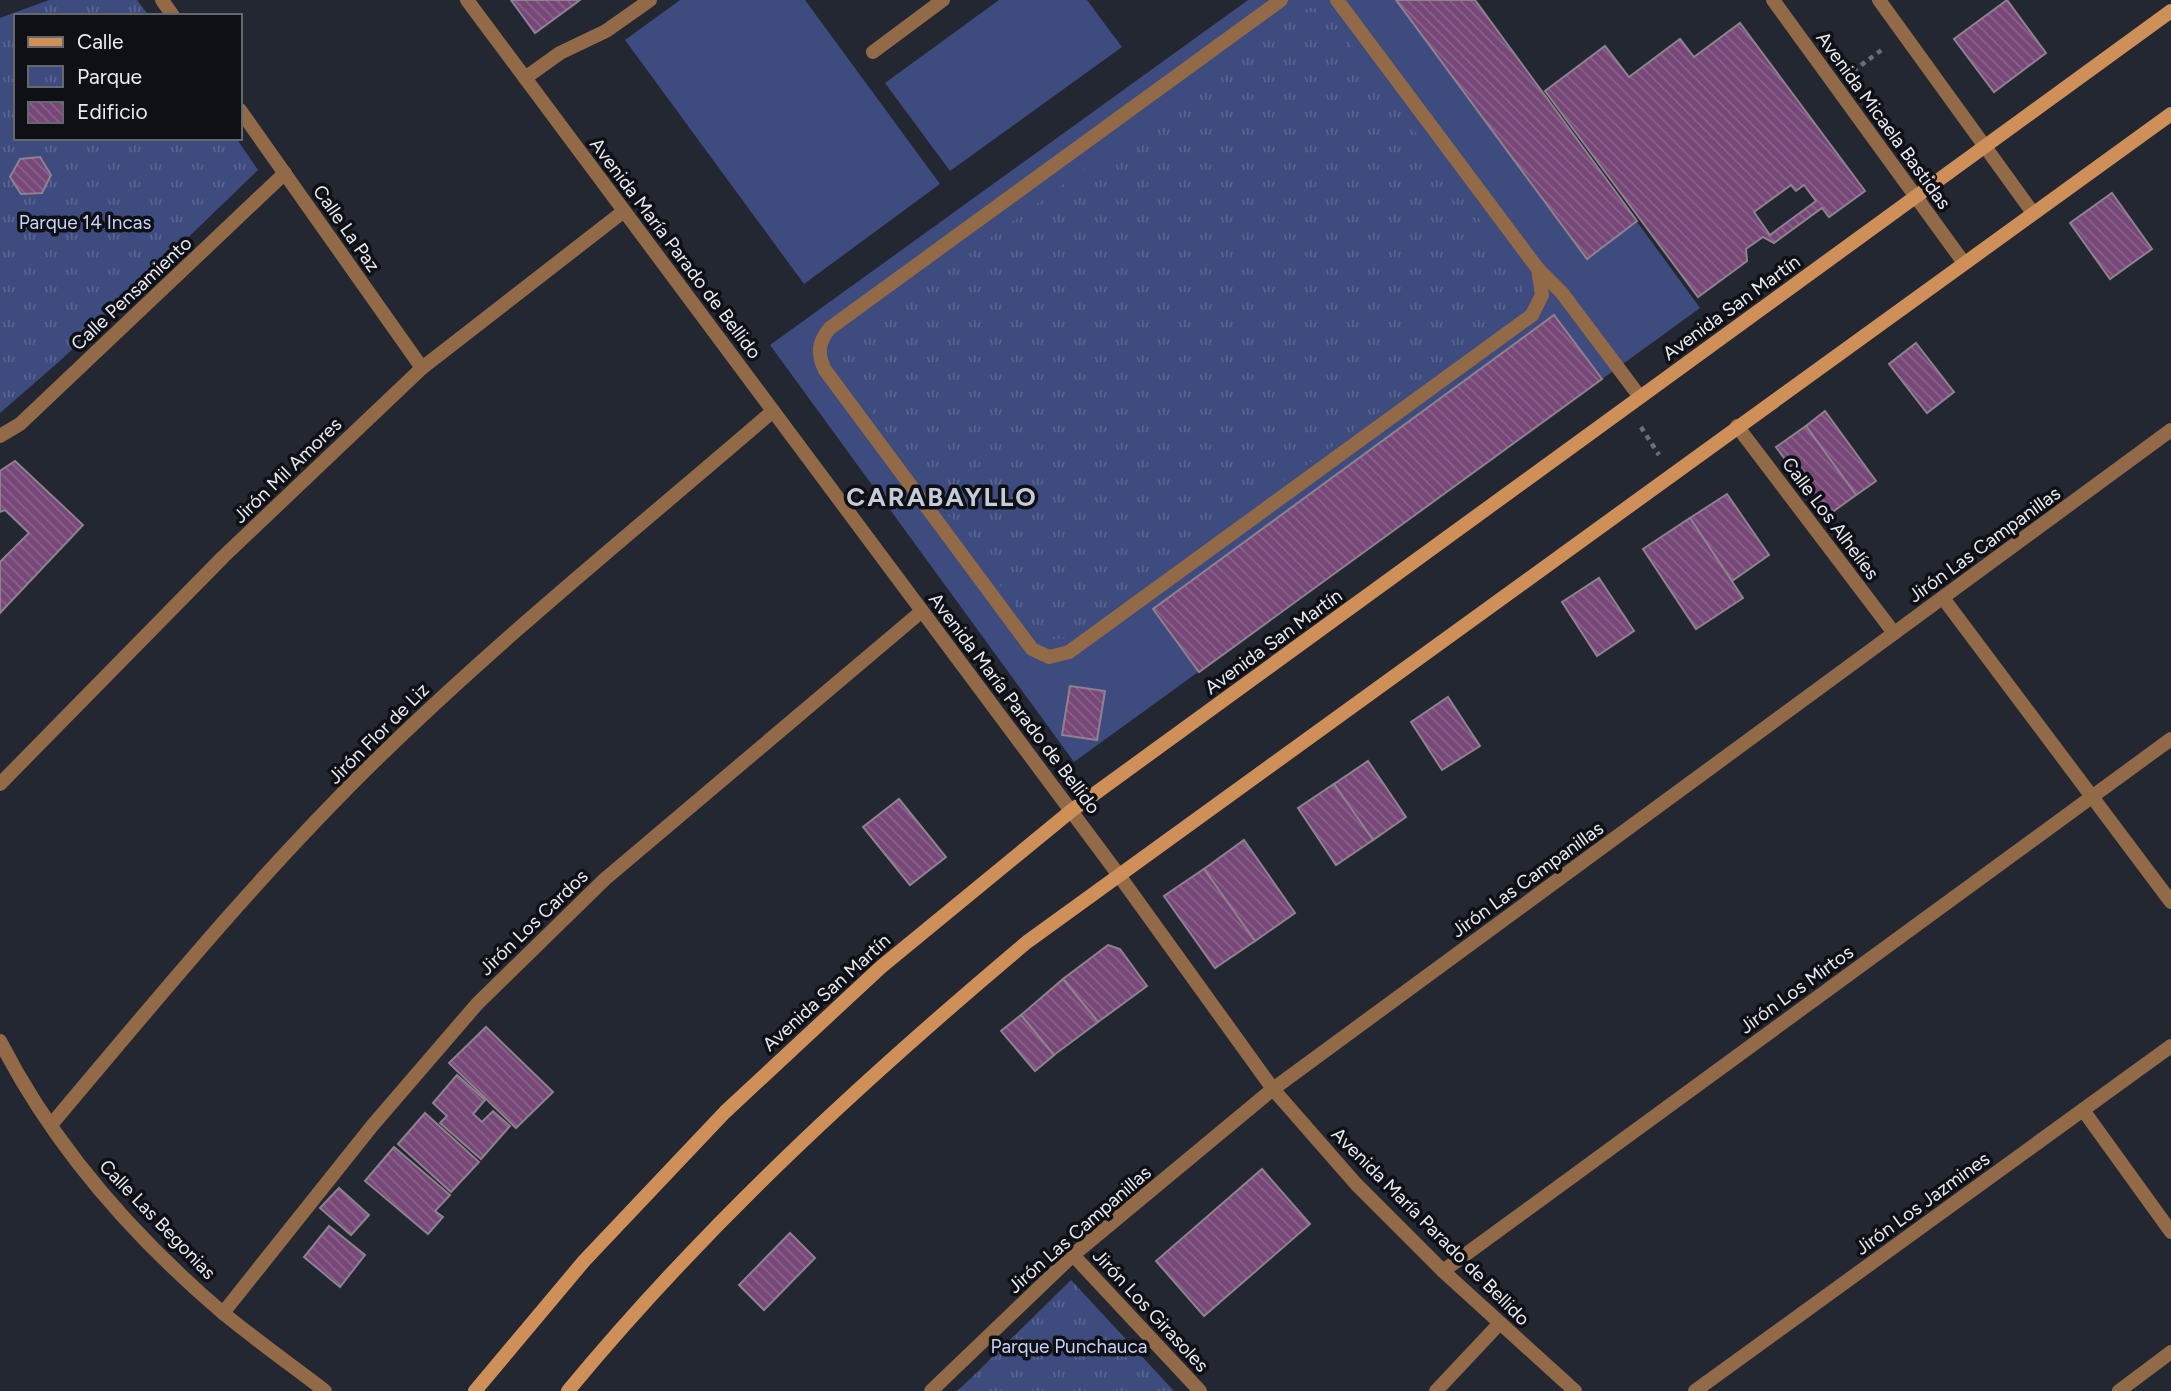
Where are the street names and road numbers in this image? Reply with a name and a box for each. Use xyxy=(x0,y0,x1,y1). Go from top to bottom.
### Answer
street label: Avenida Micaela Bastidas xyxy=(1811,27,1956,214)
street label: Avenida María Parado de Bellido xyxy=(585,133,766,363)
street label: Calle La Paz xyxy=(308,180,385,276)
street label: Calle Pensamiento xyxy=(66,231,197,355)
street label: Avenida San Martín xyxy=(1658,250,1804,365)
street label: Jirón Mil Amores xyxy=(228,413,347,528)
street label: Calle Los Alhelíes xyxy=(1777,453,1884,584)
street label: Jirón Las Campanillas xyxy=(1904,481,2065,607)
street label: Avenida San Martín xyxy=(1200,584,1346,699)
street label: Avenida María Parado de Bellido xyxy=(924,588,1105,818)
street label: Jirón Flor de Liz xyxy=(323,678,434,789)
street label: Jirón Las Campanillas xyxy=(1447,816,1608,942)
street label: Jirón Los Cardos xyxy=(474,865,593,980)
street label: Avenida San Martín xyxy=(758,929,895,1056)
street label: Jirón Los Mirtos xyxy=(1735,940,1858,1038)
street label: Avenida María Parado de Bellido xyxy=(1327,1122,1535,1330)
street label: Jirón Los Jazmines xyxy=(1851,1147,1994,1260)
street label: Calle Las Begonias xyxy=(95,1155,221,1284)
street label: Jirón Las Campanillas xyxy=(1003,1161,1156,1298)
street label: Jirón Los Girasoles xyxy=(1088,1244,1214,1377)

